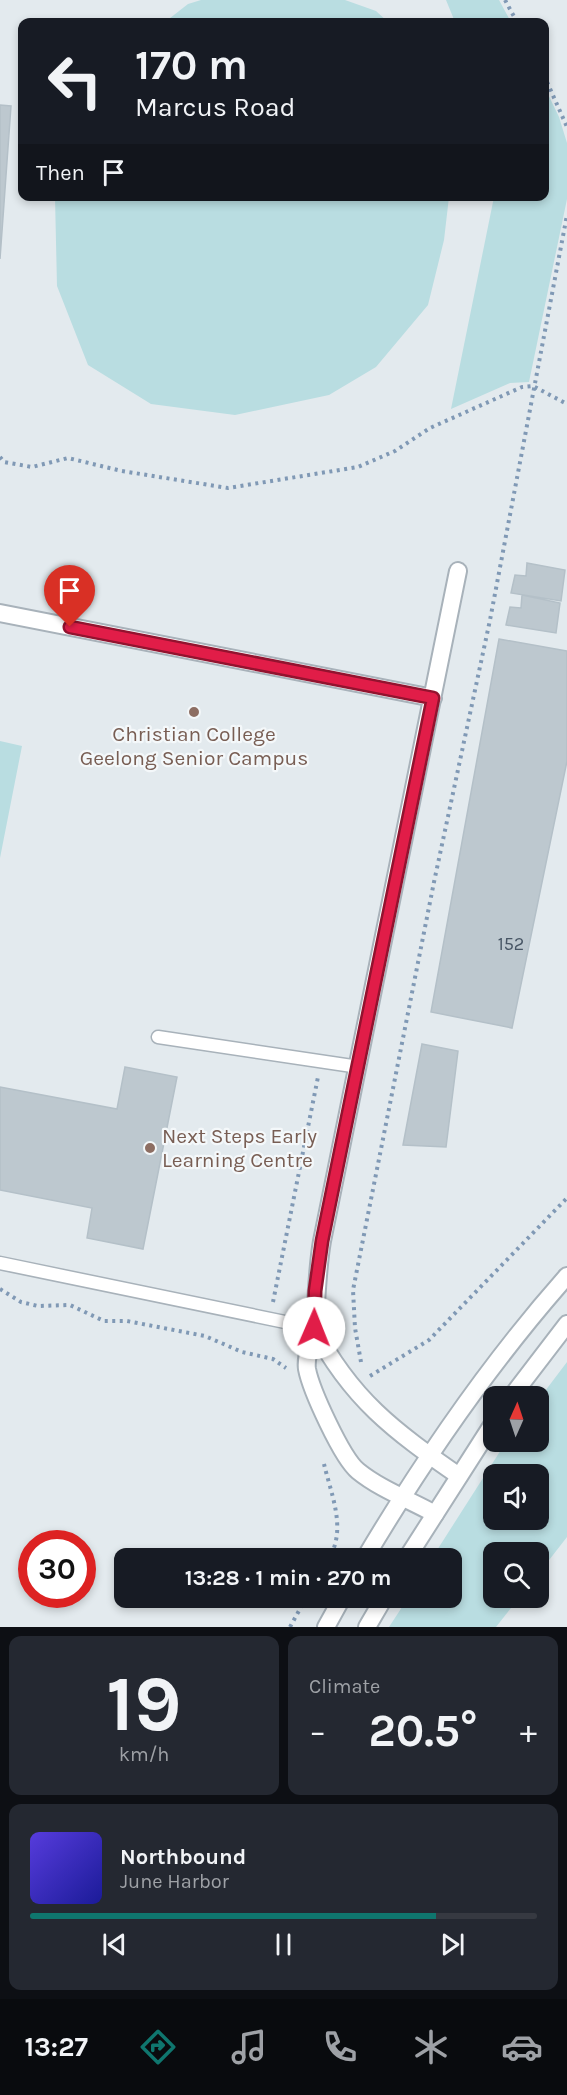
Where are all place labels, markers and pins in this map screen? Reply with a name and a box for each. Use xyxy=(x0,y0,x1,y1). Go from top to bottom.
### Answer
pin xyxy=(44,565,95,627)
marker: Christian College Geelong Senior Campus xyxy=(187,705,201,719)
place label: Christian College Geelong Senior Campus xyxy=(80,722,308,770)
place label: Next Steps Early Learning Centre xyxy=(162,1124,317,1172)
marker: Next Steps Early Learning Centre xyxy=(143,1141,157,1155)

